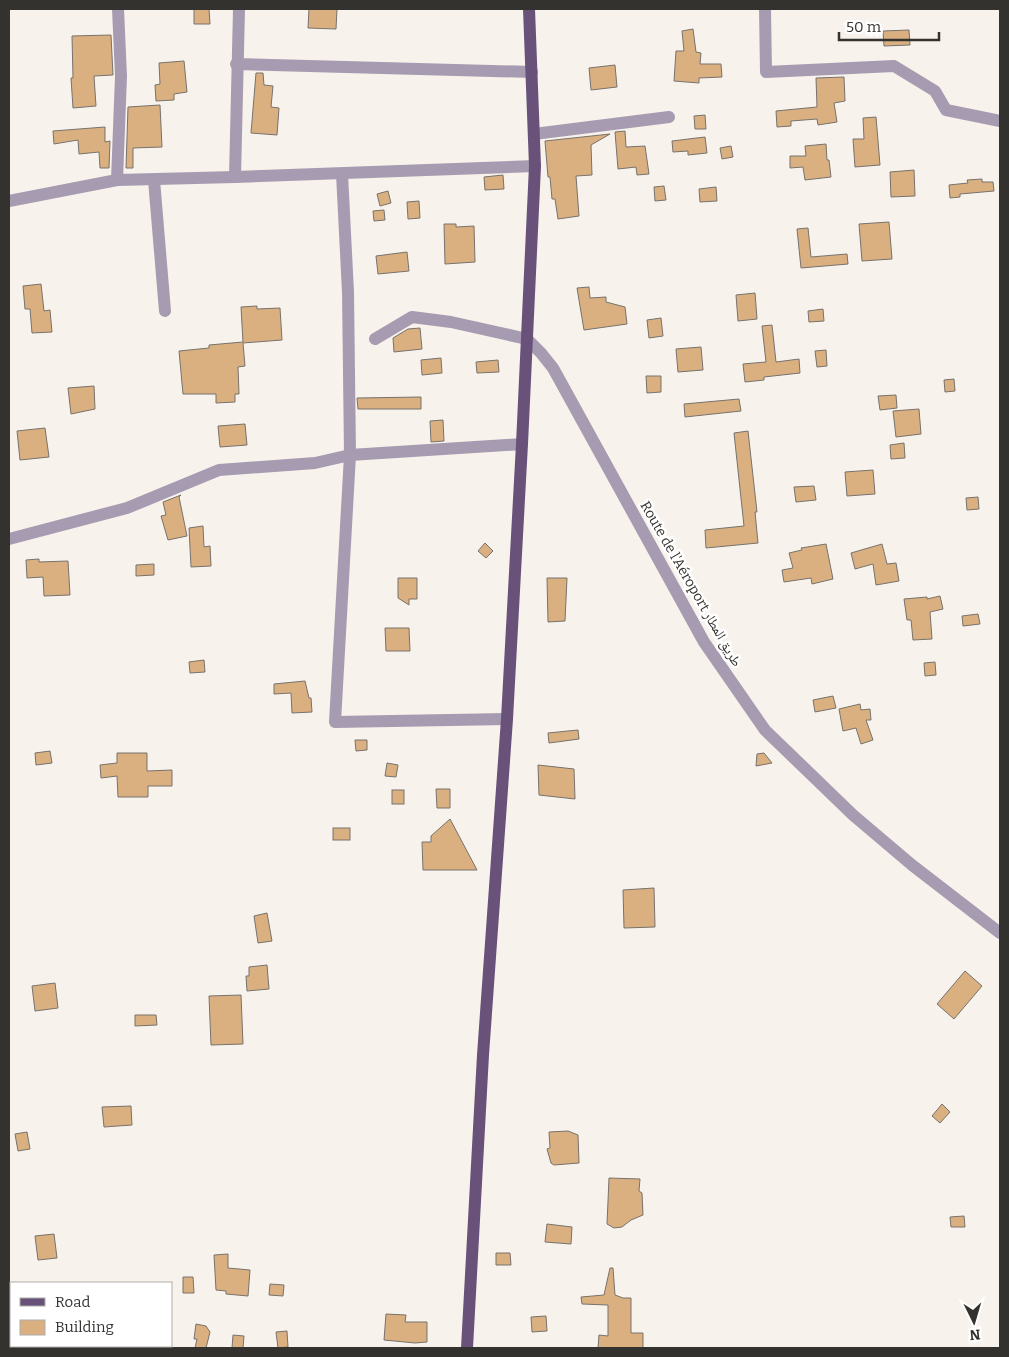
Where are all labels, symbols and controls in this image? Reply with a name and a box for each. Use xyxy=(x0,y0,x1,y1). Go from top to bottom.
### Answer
scale bar xyxy=(839,10,939,42)
text: 50 m xyxy=(846,18,882,36)
street label: Route de l'Aéroport طريق المطار xyxy=(636,498,745,670)
legend xyxy=(10,1282,172,1347)
text: Road xyxy=(55,1293,90,1311)
north arrow xyxy=(949,1297,999,1347)
text: Building xyxy=(55,1318,114,1336)
text: N xyxy=(969,1326,981,1343)

